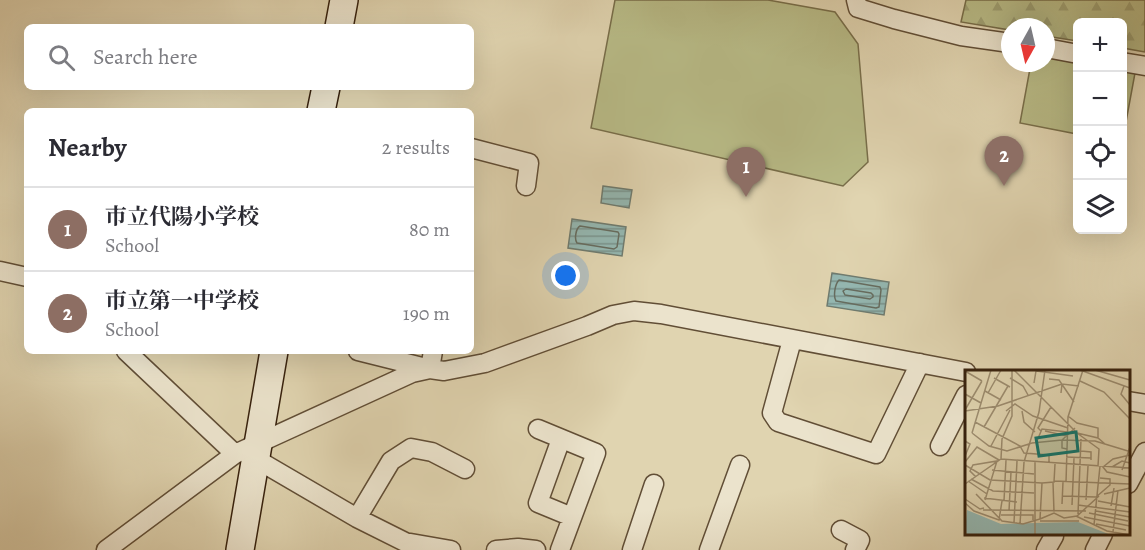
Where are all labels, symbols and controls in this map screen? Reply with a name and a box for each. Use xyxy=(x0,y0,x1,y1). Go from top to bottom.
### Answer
north arrow xyxy=(1001,18,1055,72)
map controls xyxy=(1073,18,1127,234)
button: + xyxy=(1073,18,1127,72)
search box xyxy=(24,24,474,90)
icon: search xyxy=(45,41,78,74)
text: Search here xyxy=(93,42,198,72)
button: − xyxy=(1073,72,1127,126)
button: locate xyxy=(1073,126,1127,180)
text: Nearby xyxy=(48,130,127,165)
text: 2 results xyxy=(382,134,450,161)
pin: 2 xyxy=(984,136,1024,186)
pin: 1 xyxy=(726,148,766,197)
button: layers xyxy=(1073,180,1127,234)
text: 市立代陽小学校 xyxy=(105,202,259,232)
text: 1 xyxy=(64,216,71,243)
text: 80 m xyxy=(409,216,450,243)
text: School xyxy=(105,232,159,259)
your location xyxy=(551,261,580,290)
text: 市立第一中学校 xyxy=(105,286,259,316)
text: 2 xyxy=(63,300,72,327)
text: 190 m xyxy=(403,300,450,327)
text: School xyxy=(105,316,159,343)
inset map xyxy=(965,370,1130,535)

